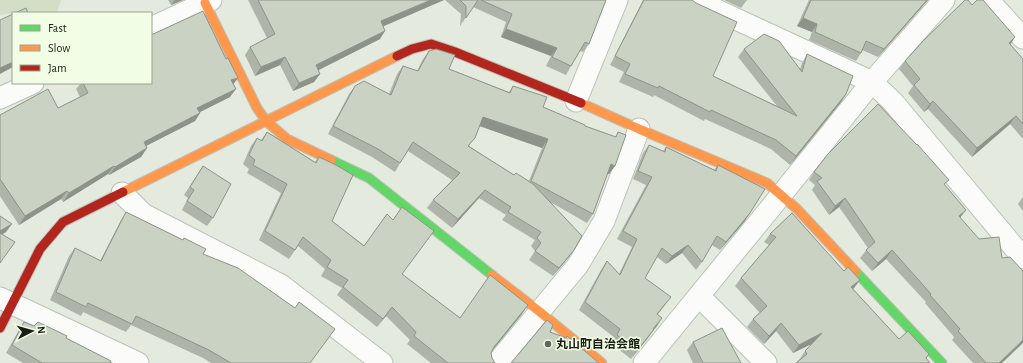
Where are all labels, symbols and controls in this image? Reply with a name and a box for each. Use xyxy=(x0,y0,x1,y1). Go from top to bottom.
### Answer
legend xyxy=(12,12,152,84)
text: Fast xyxy=(48,22,67,34)
text: Slow xyxy=(48,42,70,54)
text: Jam xyxy=(48,62,67,74)
north arrow xyxy=(12,311,52,351)
text: N xyxy=(36,326,47,334)
place label: 丸山町自治会館 xyxy=(556,337,640,350)
marker: 丸山町自治会館 xyxy=(543,339,553,349)

